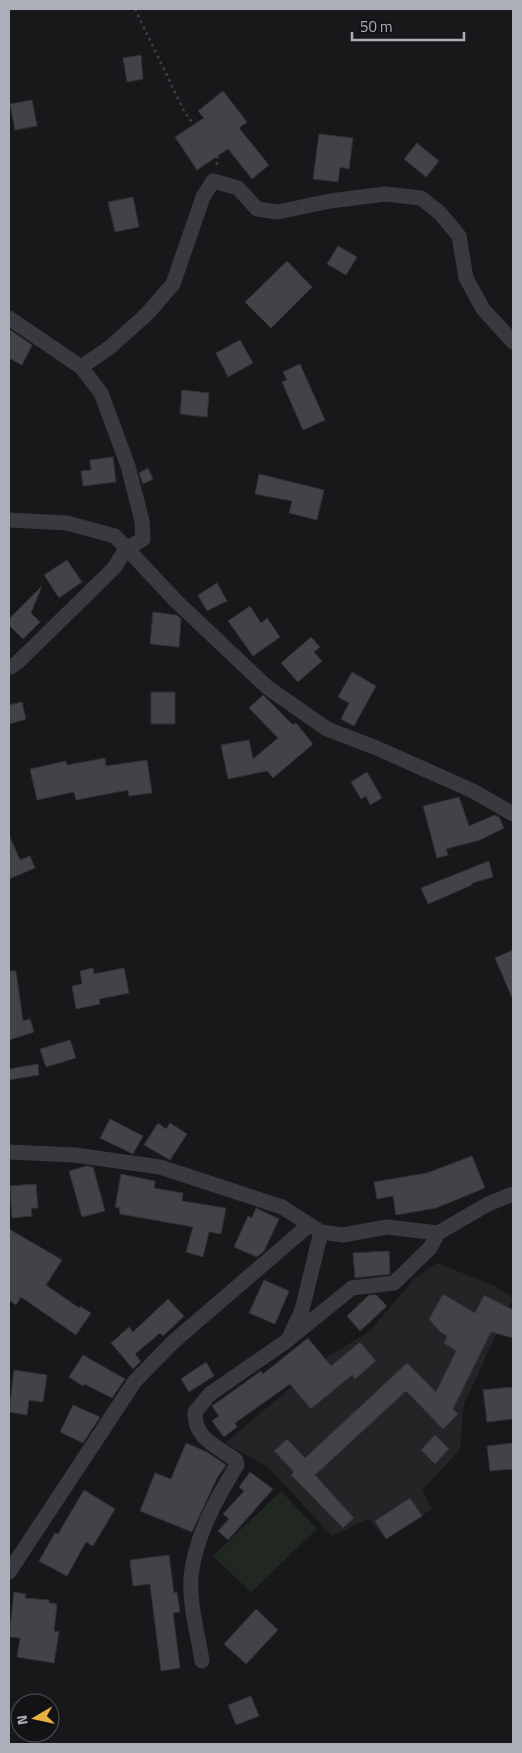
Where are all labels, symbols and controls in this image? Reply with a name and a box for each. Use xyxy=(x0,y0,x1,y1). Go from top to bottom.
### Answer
scale bar xyxy=(352,10,464,42)
text: 50 m xyxy=(360,15,393,38)
north arrow xyxy=(10,1693,60,1743)
text: N xyxy=(11,1714,33,1727)

